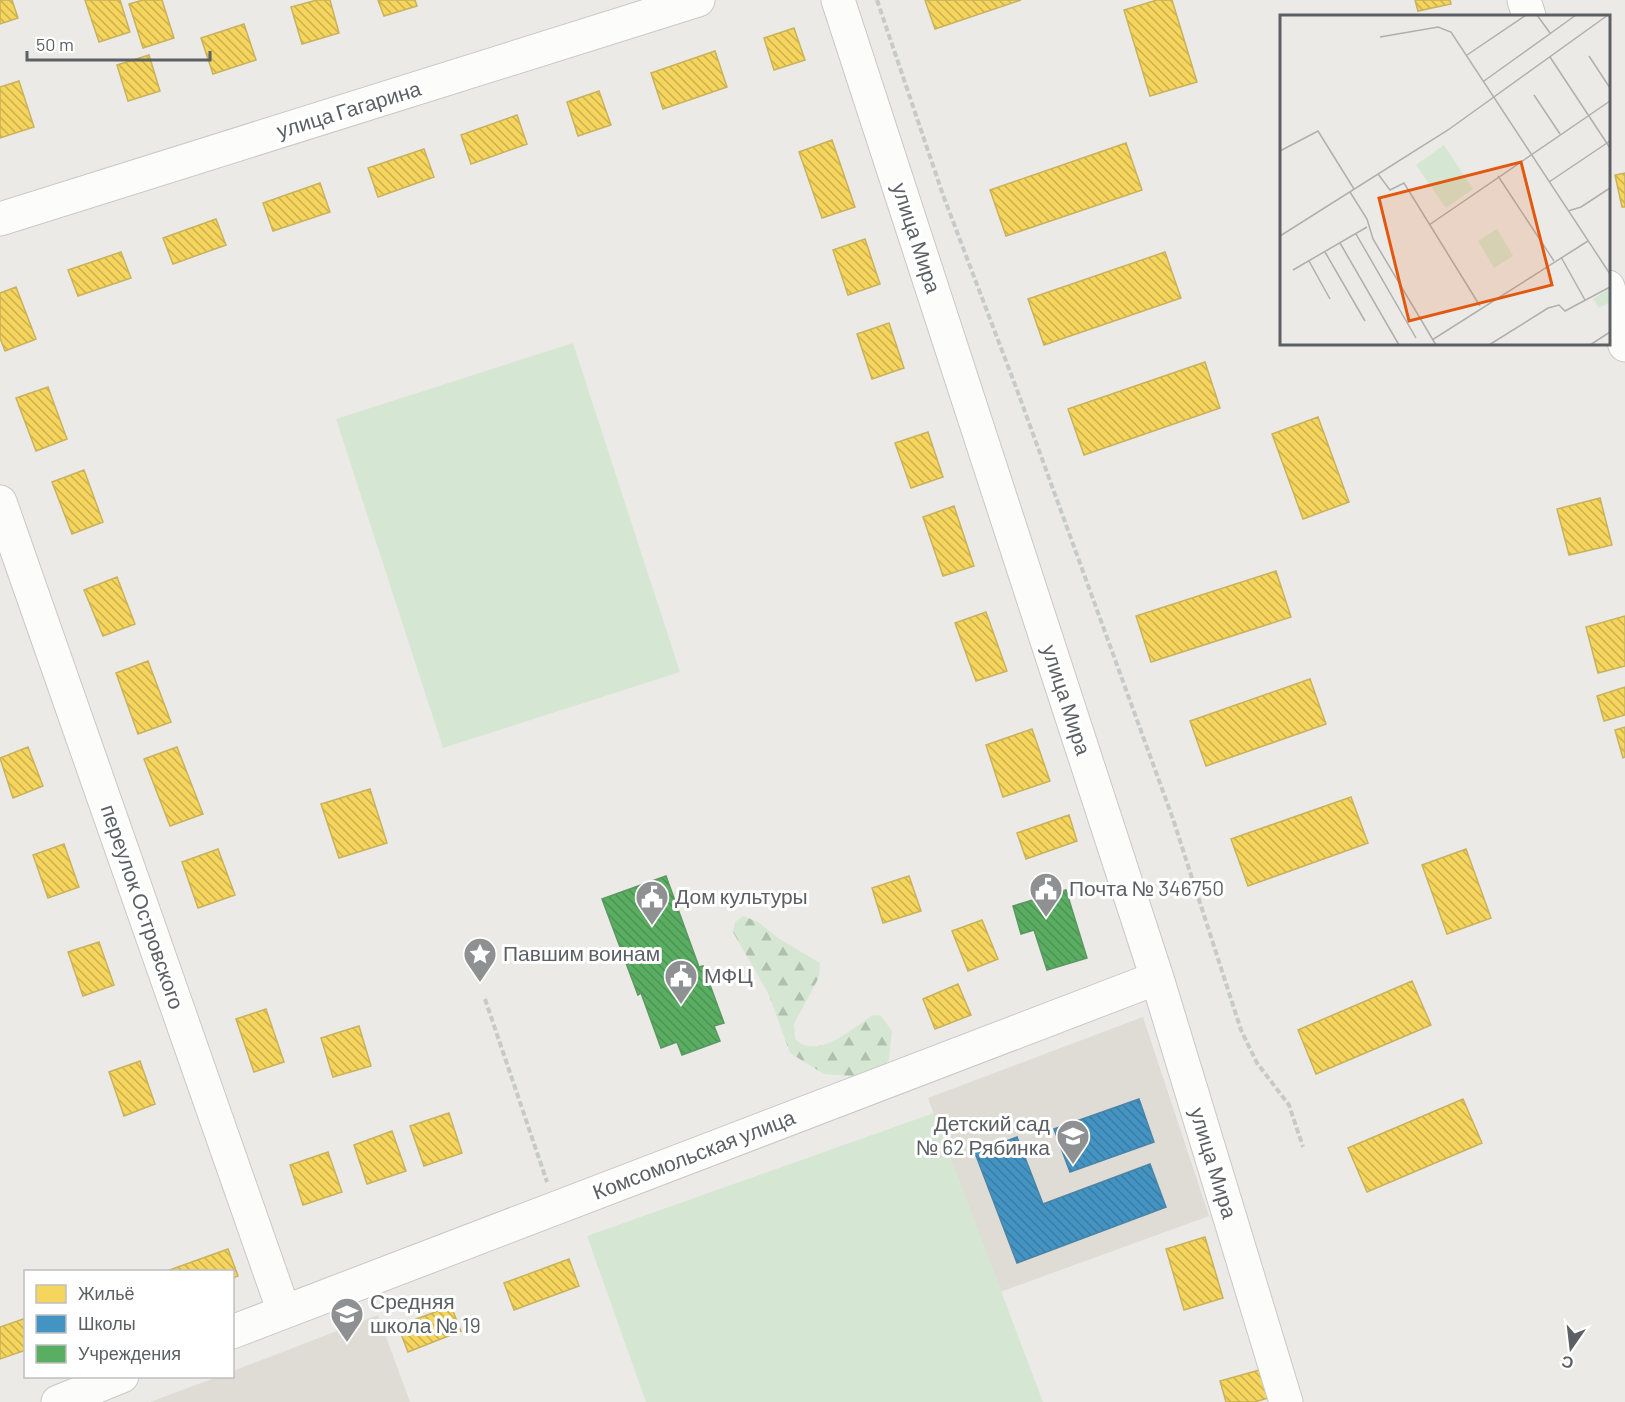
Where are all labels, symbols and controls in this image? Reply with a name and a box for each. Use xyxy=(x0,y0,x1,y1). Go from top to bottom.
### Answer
inset map xyxy=(1280,15,1610,345)
scale bar xyxy=(27,24,210,62)
text: 50 m xyxy=(36,33,74,55)
street label: улица Гагарина xyxy=(273,75,424,142)
street label: улица Мира xyxy=(888,179,947,296)
street label: улица Мира xyxy=(1038,641,1097,758)
street label: переулок Островского xyxy=(97,801,190,1012)
public building icon: Почта № 346750 xyxy=(1028,871,1064,918)
place label: Почта № 346750 xyxy=(1069,875,1224,900)
public building icon: Дом культуры xyxy=(634,879,670,926)
place label: Дом культуры xyxy=(675,883,808,908)
place icon: Павшим воинам xyxy=(462,936,498,983)
place label: Павшим воинам xyxy=(503,940,660,965)
public building icon: МФЦ xyxy=(663,958,699,1005)
place label: МФЦ xyxy=(704,962,753,987)
street label: Комсомольская улица xyxy=(589,1103,798,1204)
street label: улица Мира xyxy=(1186,1104,1243,1221)
place label: Детский сад № 62 Рябинка xyxy=(916,1110,1050,1159)
school or university icon: Детский сад № 62 Рябинка xyxy=(1055,1118,1091,1165)
legend xyxy=(24,1270,234,1378)
text: Жильё xyxy=(78,1282,135,1304)
place label: Средняя школа № 19 xyxy=(370,1288,481,1337)
school or university icon: Средняя школа № 19 xyxy=(329,1296,365,1343)
text: Школы xyxy=(78,1312,136,1334)
north arrow xyxy=(1541,1318,1601,1378)
text: Учреждения xyxy=(78,1342,181,1364)
text: С xyxy=(1559,1352,1575,1374)

